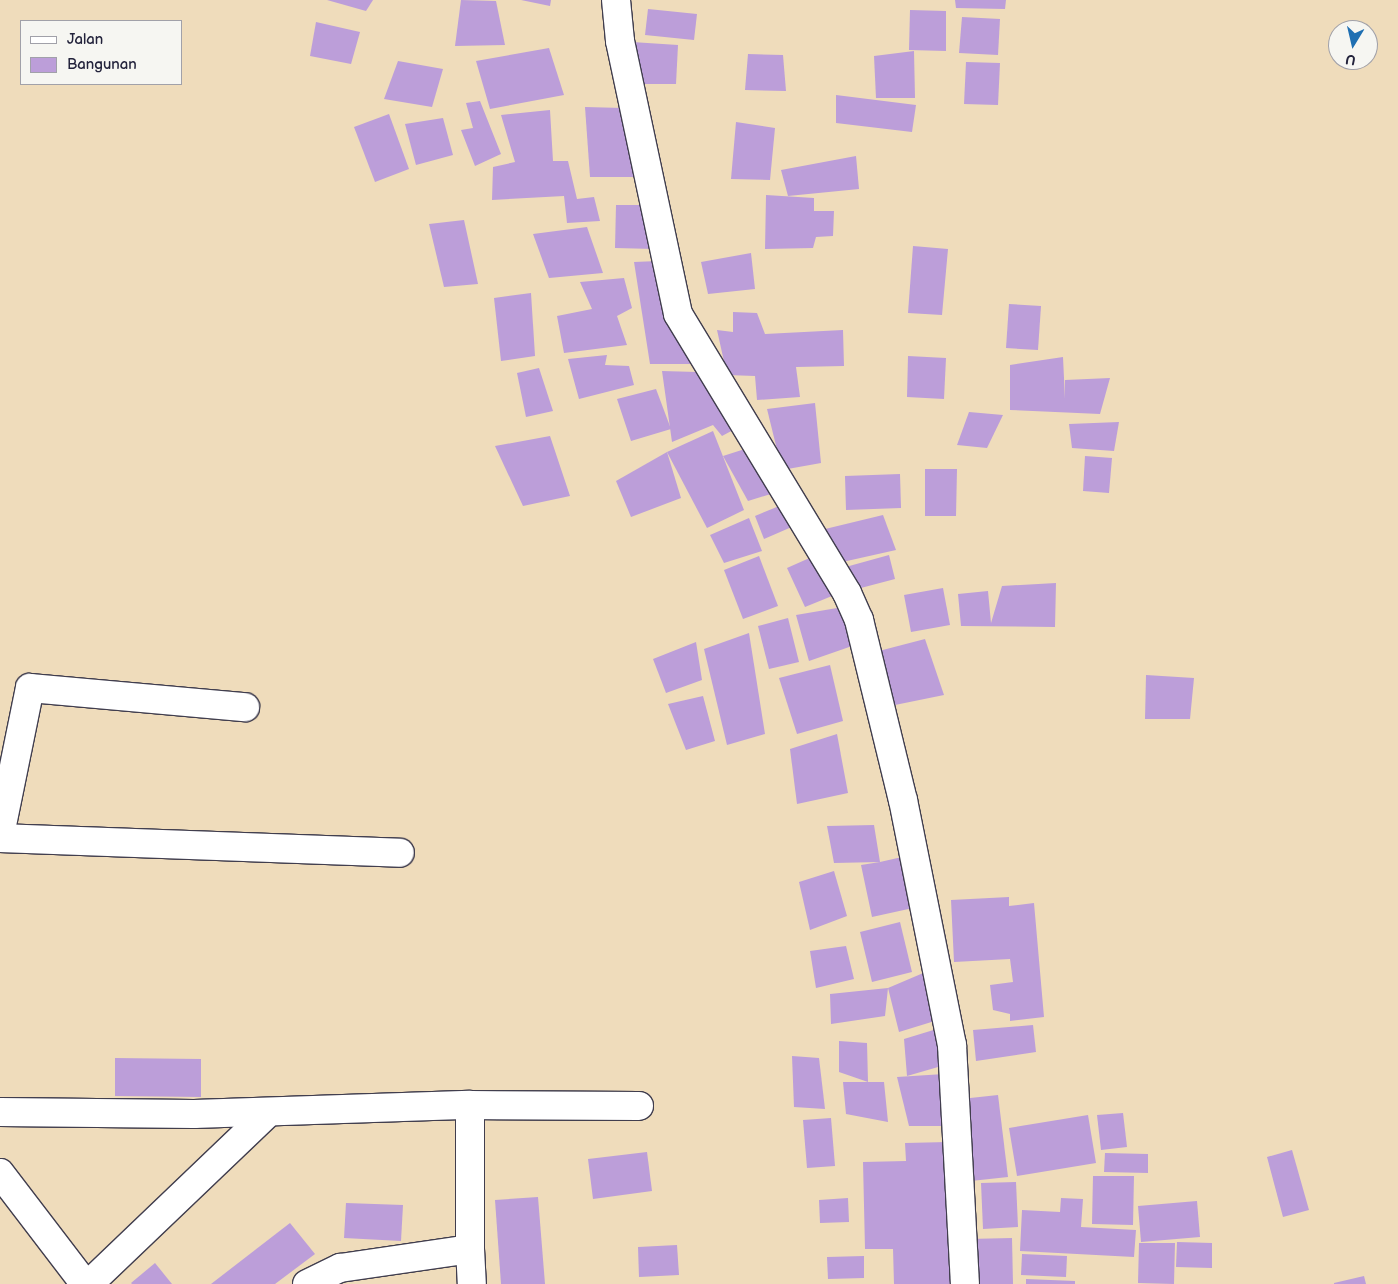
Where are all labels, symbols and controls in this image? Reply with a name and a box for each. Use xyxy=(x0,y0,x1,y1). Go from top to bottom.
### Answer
legend xyxy=(20,20,182,85)
north arrow xyxy=(1328,20,1378,70)
text: Jalan xyxy=(67,30,103,49)
text: U xyxy=(1344,50,1357,68)
text: Bangunan xyxy=(67,55,137,74)

